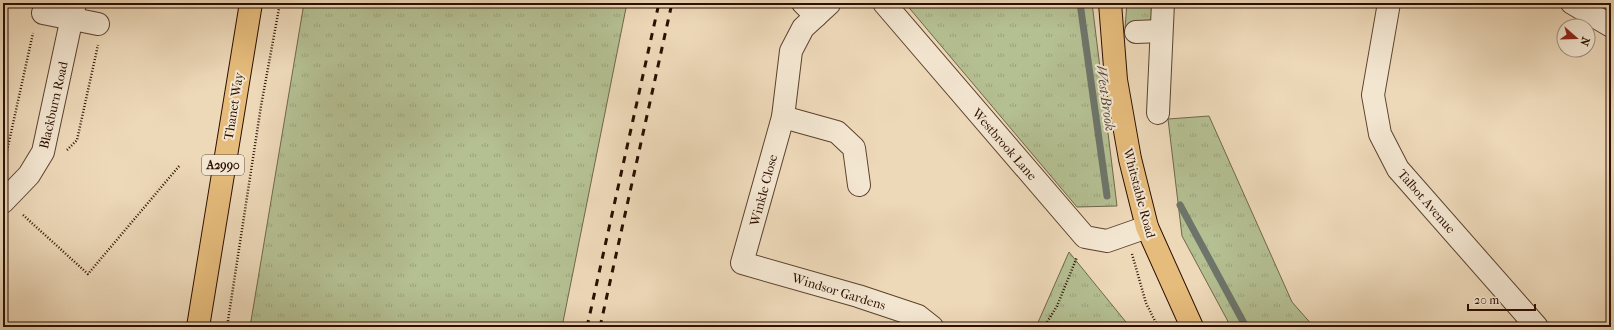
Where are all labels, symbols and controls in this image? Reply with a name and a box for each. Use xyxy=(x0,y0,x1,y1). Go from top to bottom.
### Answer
north arrow xyxy=(1556,18,1596,58)
text: N xyxy=(1577,35,1592,48)
street label: Blackburn Road xyxy=(36,59,71,150)
water label: West Brook xyxy=(1092,64,1119,132)
street label: Thanet Way xyxy=(221,70,246,141)
street label: Westbrook Lane xyxy=(969,105,1040,184)
street label: Whitstable Road xyxy=(1120,146,1159,241)
street label: Winkle Close xyxy=(746,152,780,229)
road number: A2990 xyxy=(202,155,244,175)
street label: Talbot Avenue xyxy=(1395,166,1459,237)
street label: Windsor Gardens xyxy=(789,270,888,313)
scale bar xyxy=(1468,286,1535,312)
text: 20 m xyxy=(1474,293,1499,307)

